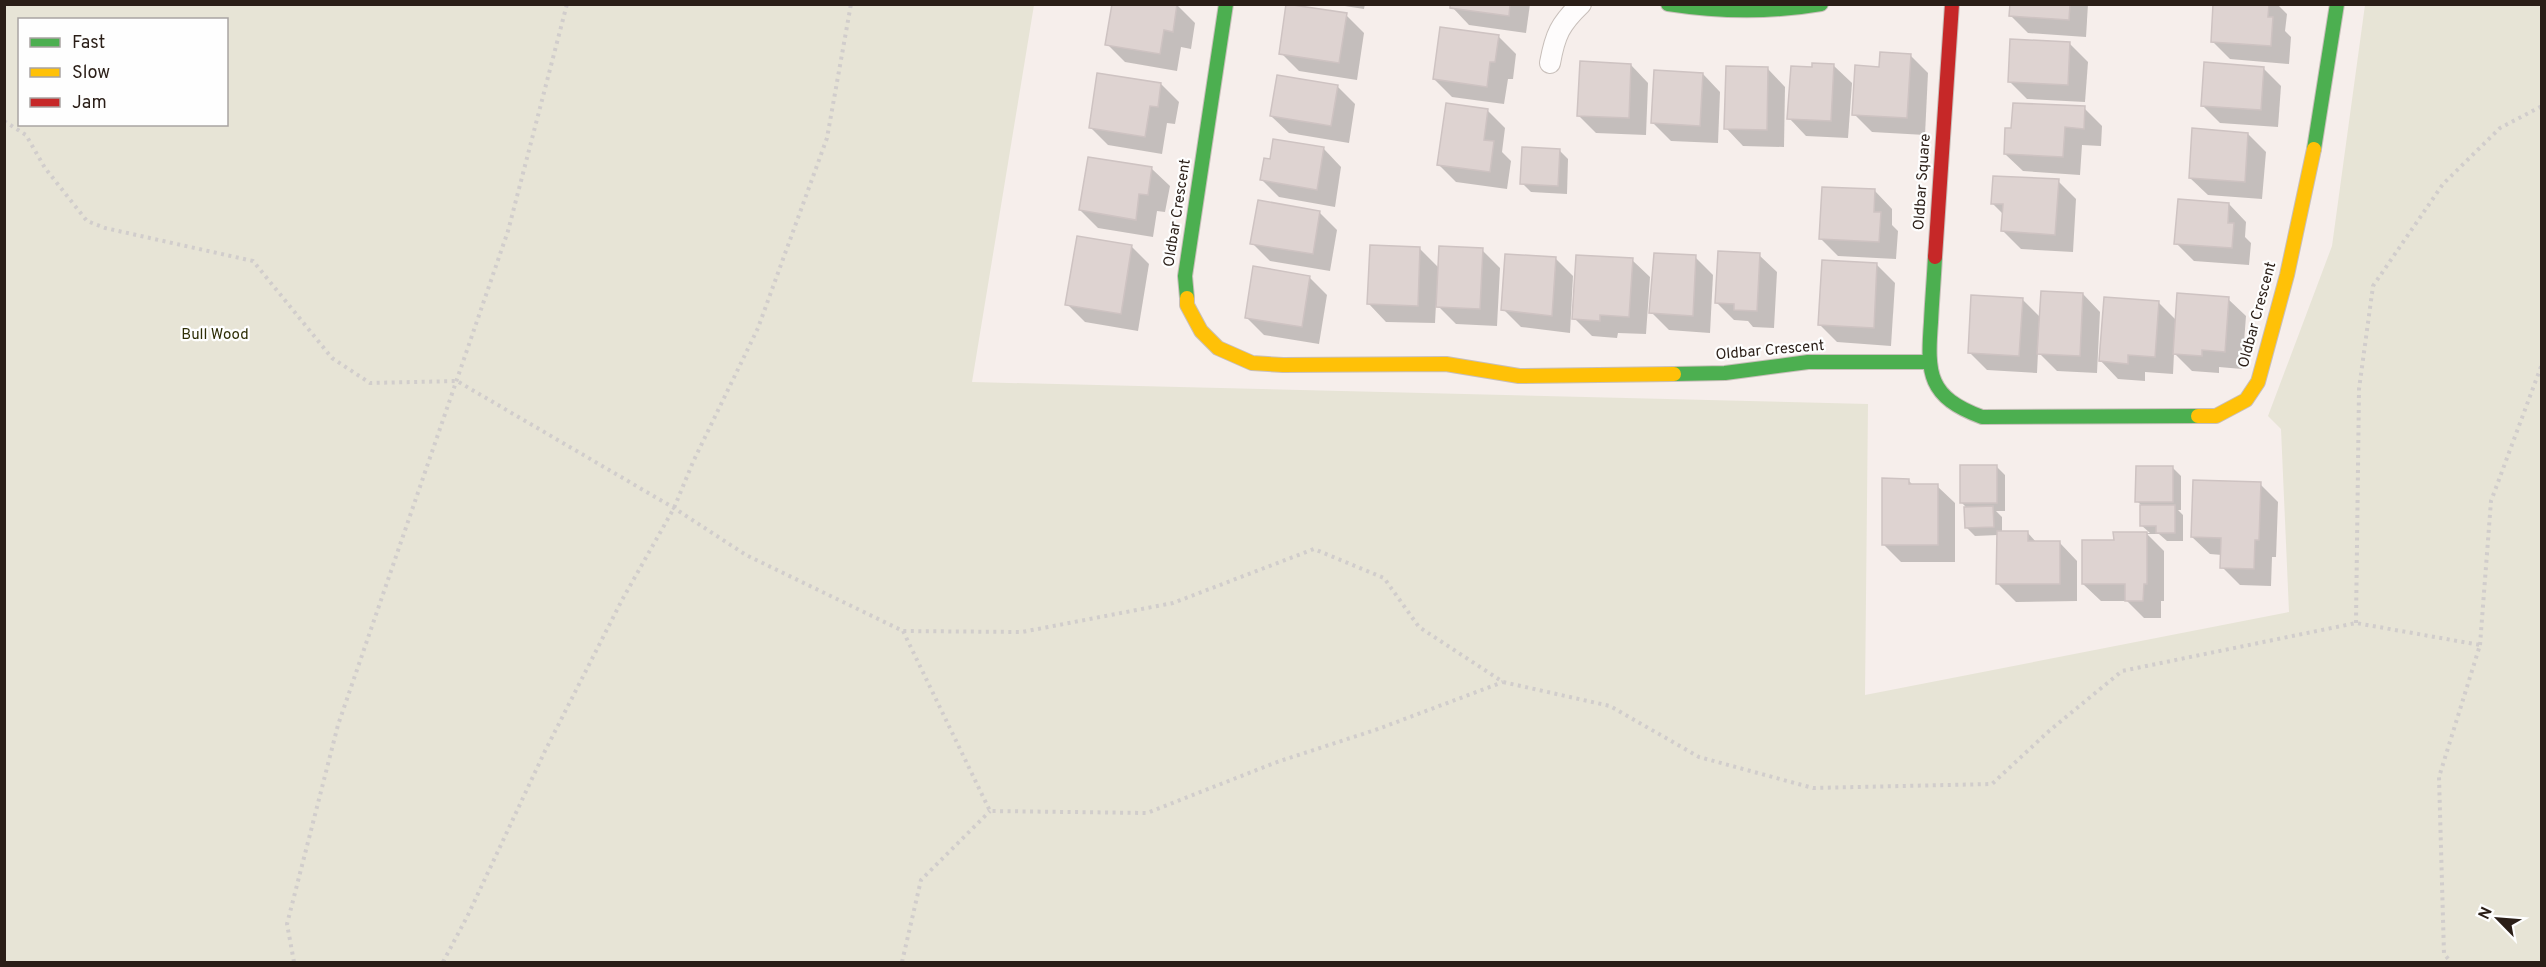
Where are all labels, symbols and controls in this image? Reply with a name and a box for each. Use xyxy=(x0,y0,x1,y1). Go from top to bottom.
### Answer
legend xyxy=(18,18,228,126)
text: Fast xyxy=(72,32,105,55)
text: Slow xyxy=(72,62,110,85)
text: Jam xyxy=(72,92,107,115)
street label: Oldbar Square xyxy=(1910,133,1936,231)
street label: Oldbar Crescent xyxy=(1160,158,1196,268)
street label: Oldbar Crescent xyxy=(2235,260,2281,370)
park label: Bull Wood xyxy=(181,326,249,345)
street label: Oldbar Crescent xyxy=(1715,337,1825,365)
north arrow xyxy=(2468,889,2528,949)
text: N xyxy=(2475,904,2498,923)

